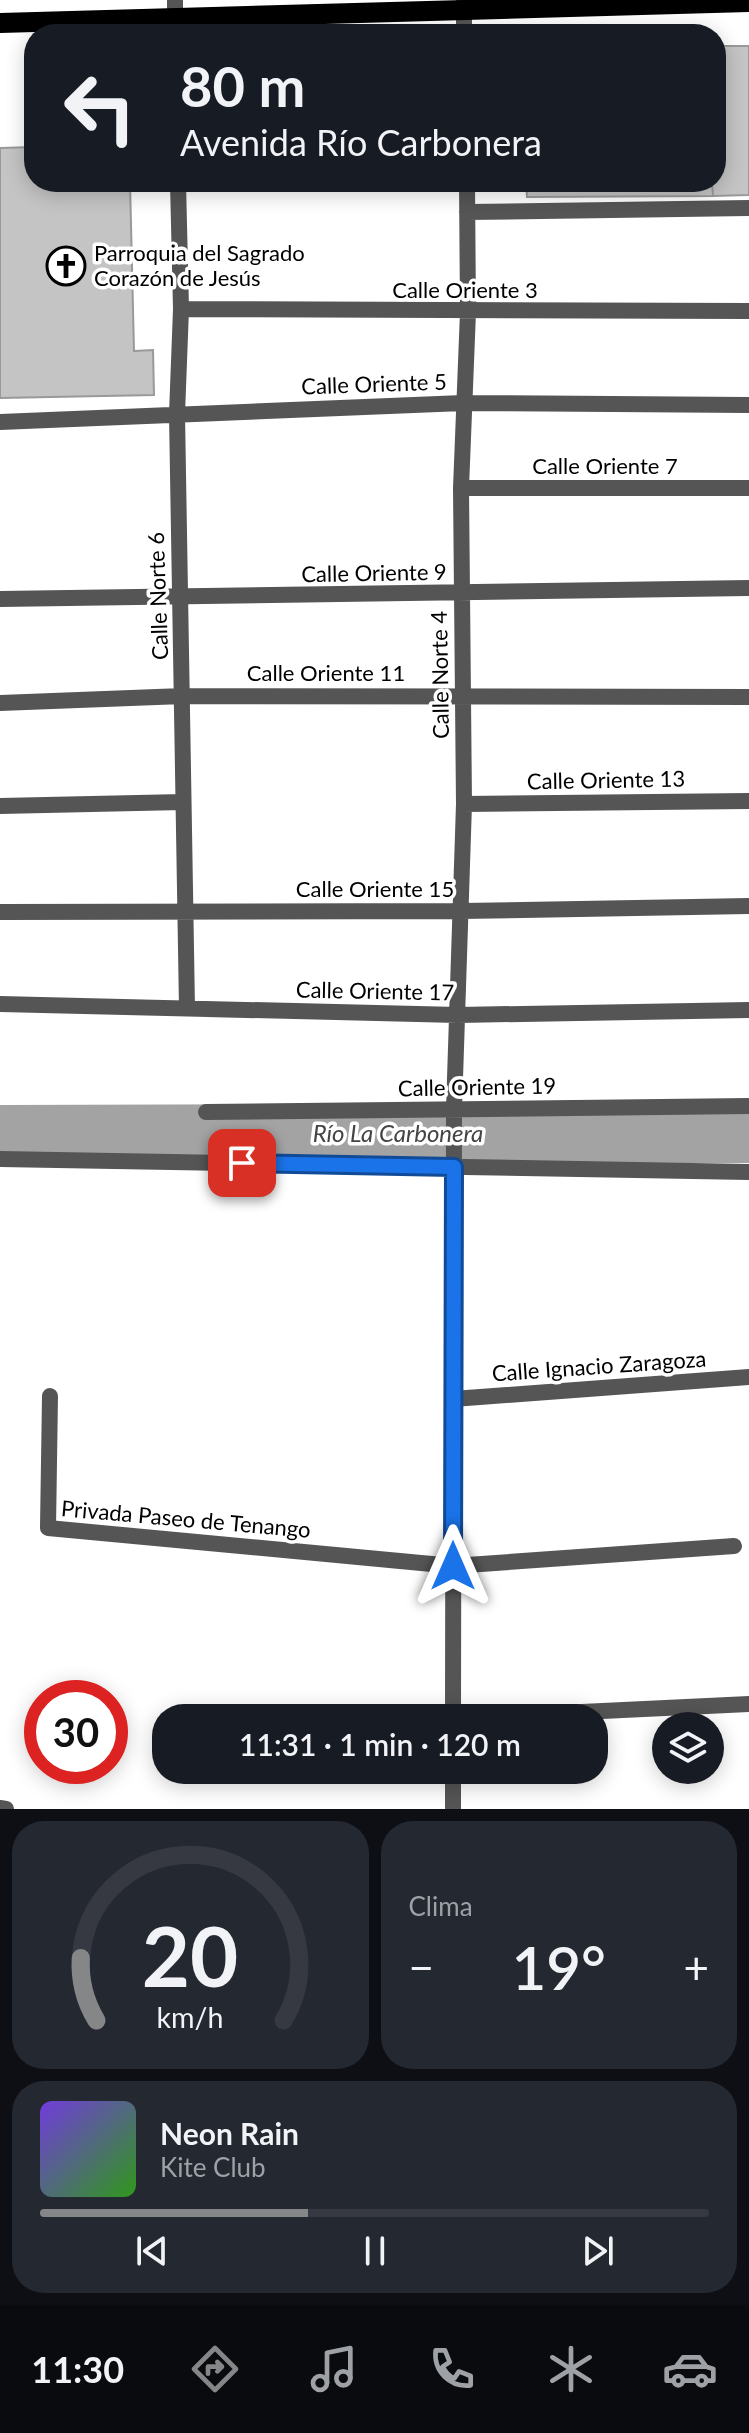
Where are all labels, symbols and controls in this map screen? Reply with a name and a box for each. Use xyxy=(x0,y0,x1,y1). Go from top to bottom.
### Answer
text: 80 m xyxy=(180,52,305,119)
icon: left xyxy=(48,56,152,160)
text: Avenida Río Carbonera xyxy=(180,120,542,164)
place label: Parroquia del Sagrado Corazón de Jesús xyxy=(94,239,305,291)
church icon: Parroquia del Sagrado Corazón de Jesús xyxy=(45,245,87,287)
street label: Calle Oriente 3 xyxy=(392,276,538,303)
street label: Calle Oriente 5 xyxy=(301,367,447,400)
street label: Calle Oriente 7 xyxy=(532,452,678,479)
street label: Calle Norte 6 xyxy=(142,532,173,660)
street label: Calle Oriente 9 xyxy=(301,558,447,587)
street label: Calle Norte 4 xyxy=(425,611,454,739)
street label: Calle Oriente 11 xyxy=(247,659,405,686)
street label: Calle Oriente 13 xyxy=(527,765,685,794)
street label: Calle Oriente 15 xyxy=(296,875,454,902)
street label: Calle Oriente 17 xyxy=(296,976,454,1005)
street label: Calle Oriente 19 xyxy=(398,1072,556,1101)
water label: Río La Carbonera xyxy=(313,1118,483,1147)
pin xyxy=(208,1129,276,1197)
icon: arrive xyxy=(220,1141,264,1185)
street label: Calle Ignacio Zaragoza xyxy=(491,1345,707,1386)
street label: Privada Paseo de Tenango xyxy=(60,1494,312,1543)
position arrow xyxy=(411,1524,495,1608)
speed limit sign: 30 xyxy=(24,1680,128,1784)
map controls xyxy=(652,1712,724,1784)
button: layers xyxy=(652,1712,724,1784)
text: 11:31 · 1 min · 120 m xyxy=(239,1726,521,1762)
text: Clima xyxy=(409,1890,473,1922)
text: 20 xyxy=(142,1905,239,2005)
text: 19° xyxy=(512,1931,606,2003)
text: − xyxy=(409,1941,434,1993)
text: + xyxy=(683,1941,709,1993)
text: km/h xyxy=(157,2000,224,2034)
text: Neon Rain xyxy=(160,2115,299,2151)
text: Kite Club xyxy=(160,2151,266,2183)
icon: previous xyxy=(130,2229,174,2273)
icon: pause xyxy=(353,2229,397,2273)
icon: next xyxy=(576,2229,620,2273)
icon: directions xyxy=(187,2341,243,2397)
icon: music xyxy=(306,2341,362,2397)
icon: phone xyxy=(424,2341,480,2397)
icon: climate xyxy=(543,2341,599,2397)
icon: car xyxy=(662,2341,718,2397)
text: 11:30 xyxy=(31,2347,124,2391)

